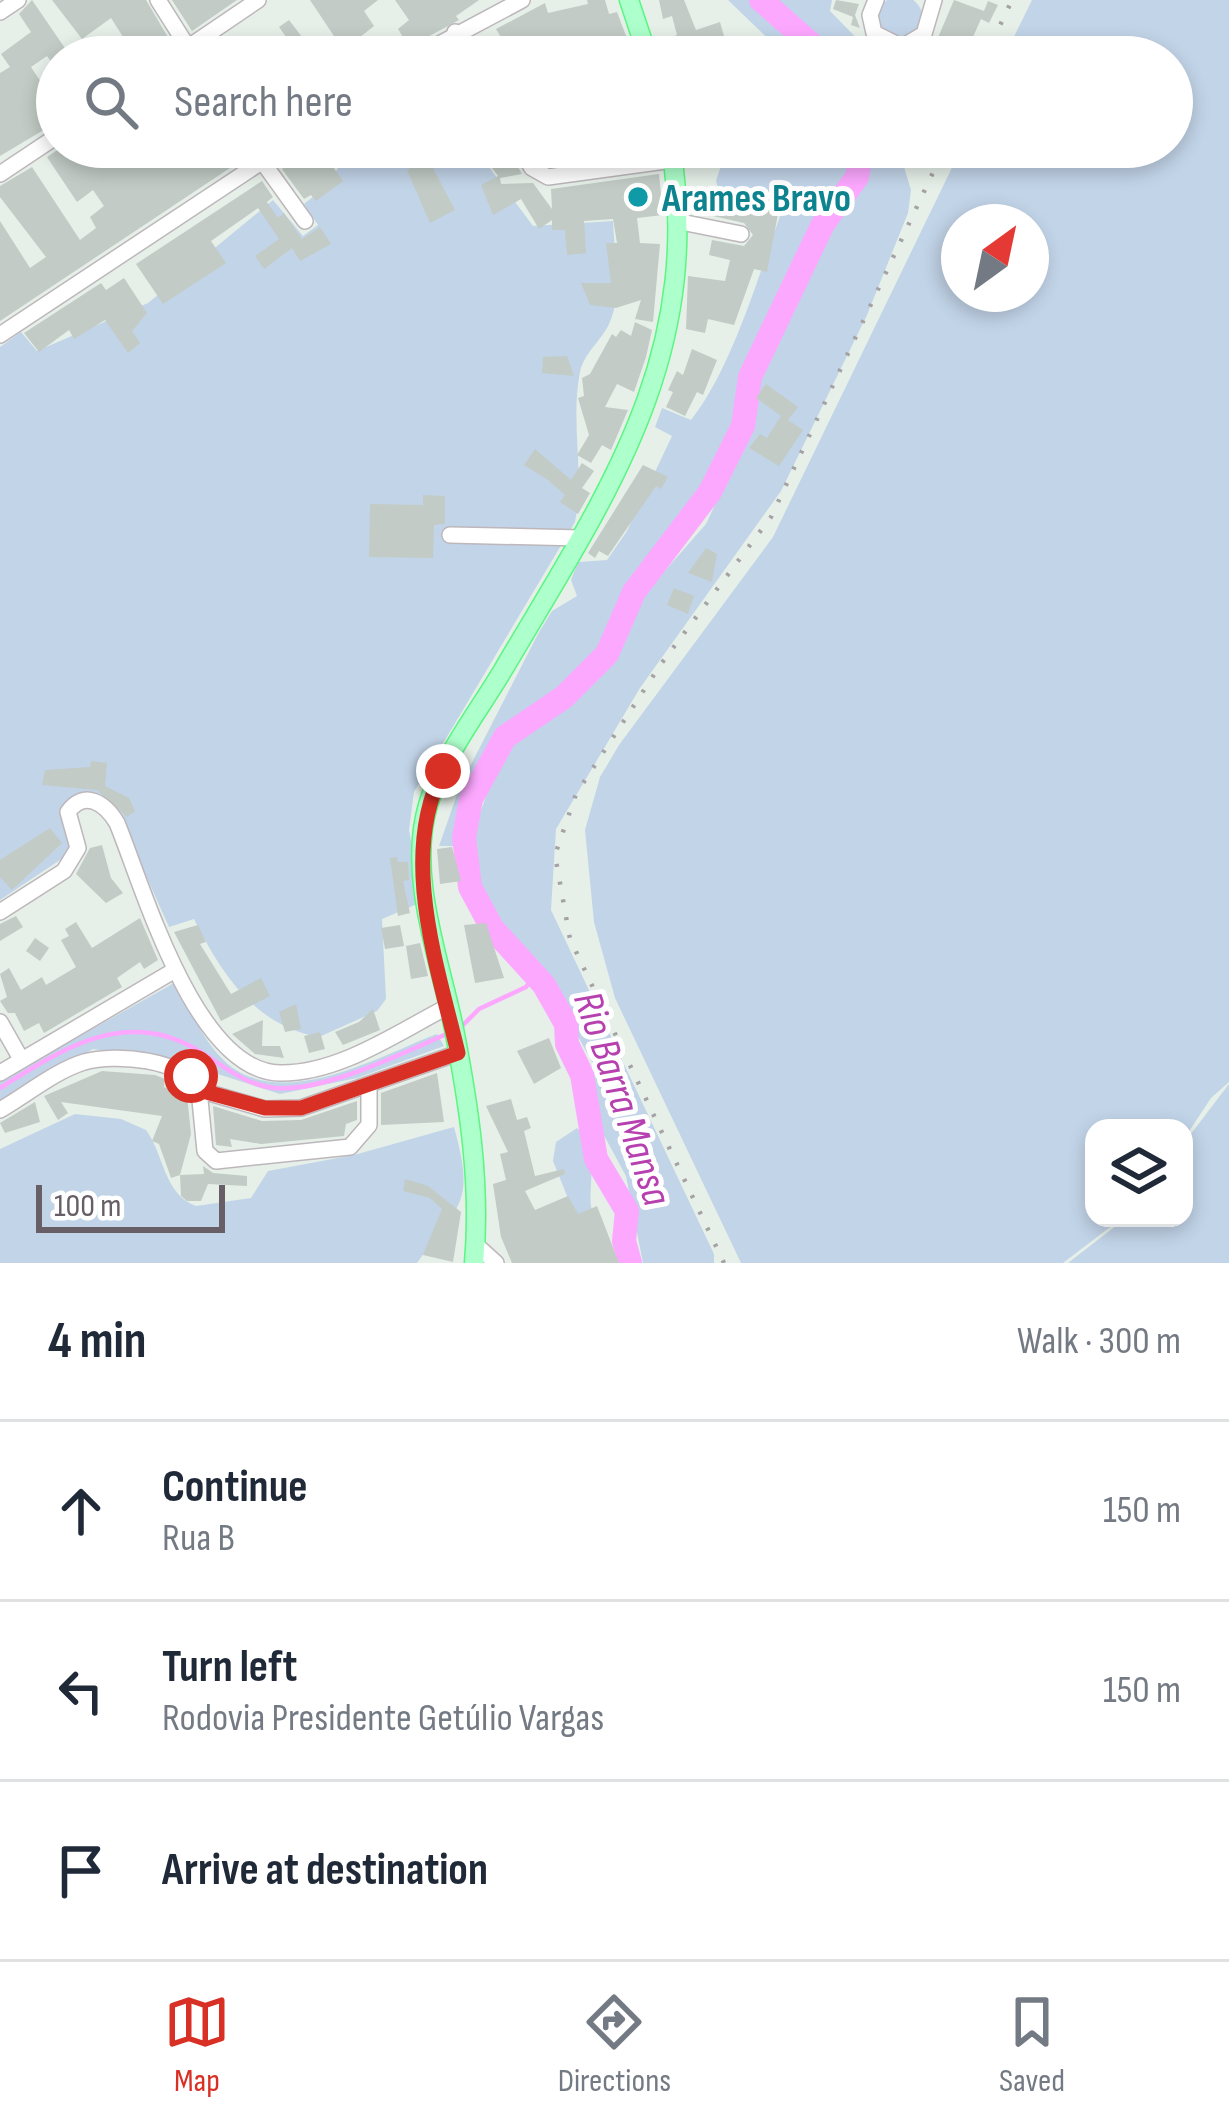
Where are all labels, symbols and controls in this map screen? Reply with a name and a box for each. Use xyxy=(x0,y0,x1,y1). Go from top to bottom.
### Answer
search box xyxy=(36,36,1193,168)
icon: search xyxy=(78,69,144,135)
text: Search here xyxy=(174,75,353,130)
place label: Arames Bravo xyxy=(661,176,851,223)
marker: Arames Bravo xyxy=(625,184,651,210)
north arrow xyxy=(941,204,1049,312)
route end xyxy=(416,744,470,798)
water label: Rio Barra Mansa xyxy=(561,985,682,1213)
route start xyxy=(164,1049,218,1103)
map controls xyxy=(1085,1119,1193,1227)
button: layers xyxy=(1085,1119,1193,1227)
scale bar xyxy=(36,1179,225,1232)
text: 100 m xyxy=(54,1186,121,1226)
text: 4 min xyxy=(48,1311,147,1372)
text: Walk · 300 m xyxy=(1017,1318,1181,1365)
text: Continue xyxy=(162,1460,308,1515)
icon: ahead xyxy=(48,1478,114,1544)
text: 150 m xyxy=(1103,1487,1181,1534)
text: Rua B xyxy=(162,1515,235,1562)
text: Turn left xyxy=(162,1640,297,1695)
icon: left xyxy=(48,1658,114,1724)
text: 150 m xyxy=(1103,1667,1181,1714)
text: Rodovia Presidente Getúlio Vargas xyxy=(162,1695,604,1742)
icon: arrive xyxy=(48,1838,114,1904)
text: Arrive at destination xyxy=(162,1843,488,1898)
tab: Map xyxy=(164,1989,230,2101)
tab: Directions xyxy=(558,1989,671,2101)
tab: Saved xyxy=(999,1989,1065,2101)

